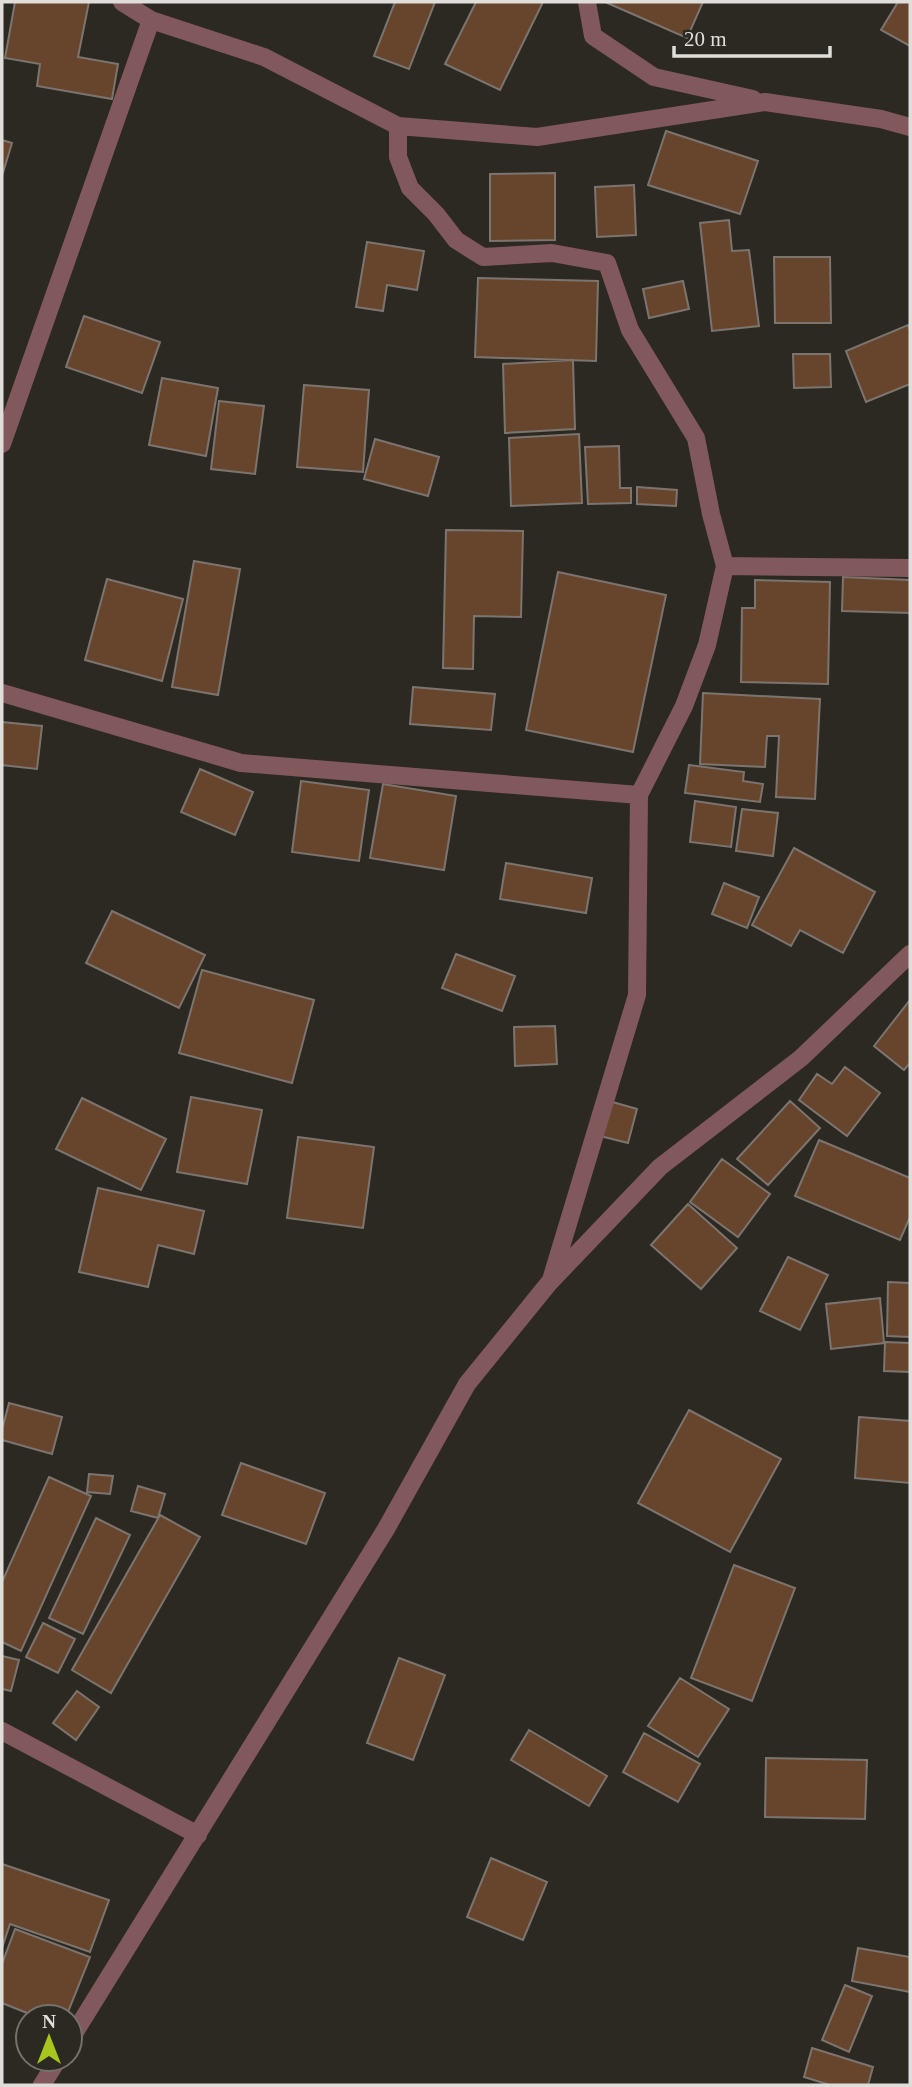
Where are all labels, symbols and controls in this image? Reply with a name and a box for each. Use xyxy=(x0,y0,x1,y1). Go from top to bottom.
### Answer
scale bar xyxy=(674,14,830,58)
text: 20 m xyxy=(684,27,727,51)
north arrow xyxy=(14,2003,84,2073)
text: N xyxy=(42,2011,56,2032)

